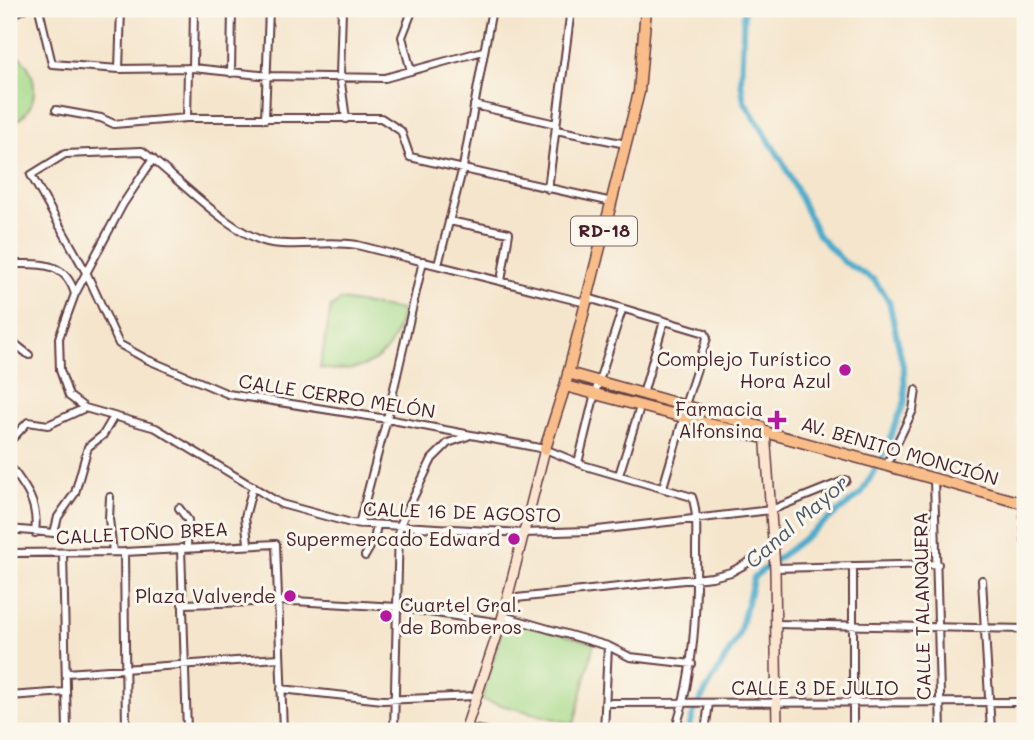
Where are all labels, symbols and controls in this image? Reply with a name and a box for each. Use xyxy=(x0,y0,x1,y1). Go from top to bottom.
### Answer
road number: RD-18 xyxy=(571,216,637,246)
place label: Complejo Turístico Hora Azul xyxy=(657,346,831,393)
marker: Complejo Turístico Hora Azul xyxy=(837,362,853,378)
street label: CALLE CERRO MELÓN xyxy=(237,368,437,423)
place label: Farmacia Alfonsina xyxy=(675,396,763,443)
street label: AV. BENITO MONCIÓN xyxy=(799,410,1002,491)
marker: Farmacia Alfonsina xyxy=(769,412,785,428)
water label: Canal Mayor xyxy=(739,469,853,573)
street label: CALLE 16 DE AGOSTO xyxy=(362,496,562,527)
street label: CALLE TALANQUERA xyxy=(907,512,936,700)
street label: CALLE TOÑO BREA xyxy=(55,516,229,549)
place label: Supermercado Edward xyxy=(286,526,500,551)
marker: Supermercado Edward xyxy=(506,531,522,547)
place label: Plaza Valverde xyxy=(135,583,276,608)
marker: Plaza Valverde xyxy=(282,588,298,604)
place label: Cuartel Gral. de Bomberos xyxy=(400,592,522,639)
marker: Cuartel Gral. de Bomberos xyxy=(378,608,394,624)
street label: CALLE 3 DE JULIO xyxy=(731,675,899,700)

